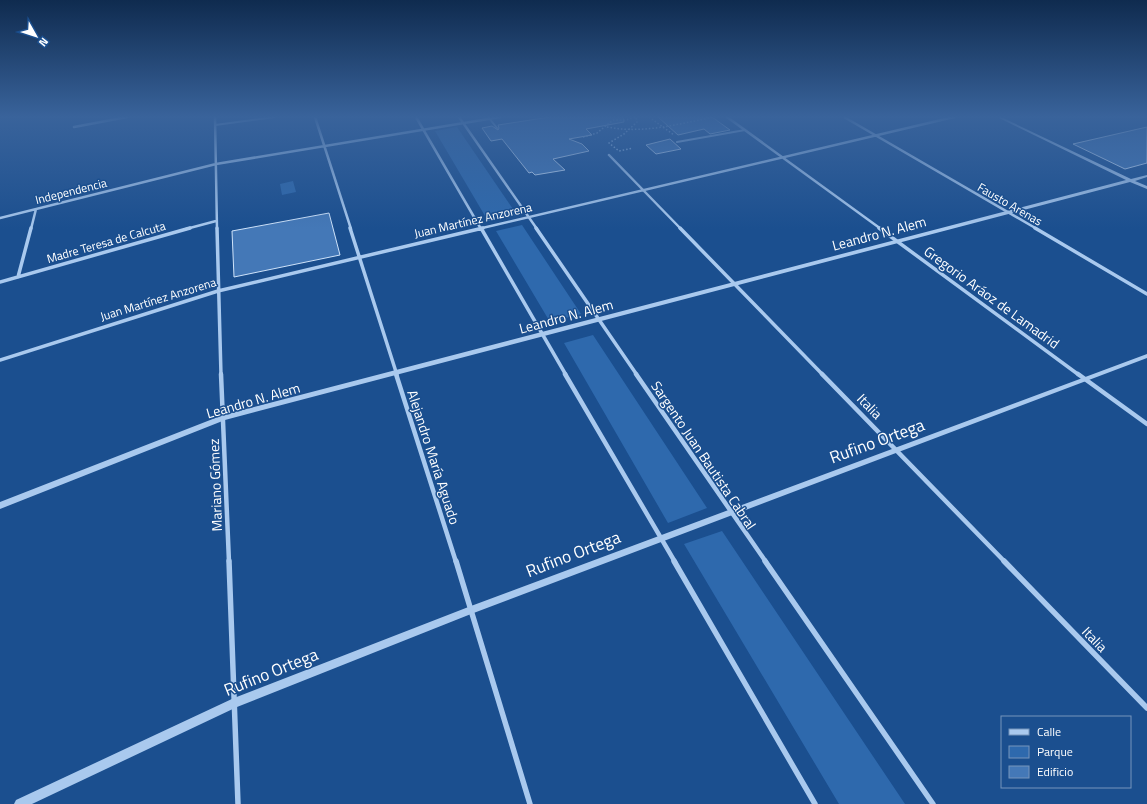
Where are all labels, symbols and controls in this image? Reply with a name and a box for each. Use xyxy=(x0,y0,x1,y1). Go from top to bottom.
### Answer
north arrow xyxy=(16,16,56,56)
text: N xyxy=(35,34,52,50)
street label: Independencia xyxy=(33,173,109,209)
street label: Fausto Arenas xyxy=(974,178,1046,231)
street label: Juan Martínez Anzorena xyxy=(412,197,534,243)
street label: Leandro N. Alem xyxy=(830,210,928,256)
street label: Madre Teresa de Calcuta xyxy=(44,216,168,268)
street label: Gregorio Aráoz de Lamadrid xyxy=(920,241,1064,353)
street label: Juan Martínez Anzorena xyxy=(98,272,218,326)
street label: Leandro N. Alem xyxy=(517,293,615,339)
street label: Sargento Juan Bautista Cabral xyxy=(646,376,762,534)
street label: Leandro N. Alem xyxy=(204,377,302,423)
street label: Alejandro María Aguado xyxy=(402,387,466,527)
street label: Italia xyxy=(852,388,888,424)
street label: Rufino Ortega xyxy=(826,412,929,470)
street label: Mariano Gómez xyxy=(203,438,227,532)
street label: Rufino Ortega xyxy=(522,524,625,584)
street label: Italia xyxy=(1077,621,1113,657)
street label: Rufino Ortega xyxy=(220,641,322,703)
legend xyxy=(1001,716,1131,788)
text: Calle xyxy=(1037,722,1061,741)
text: Parque xyxy=(1037,742,1073,761)
text: Edificio xyxy=(1037,762,1073,781)

